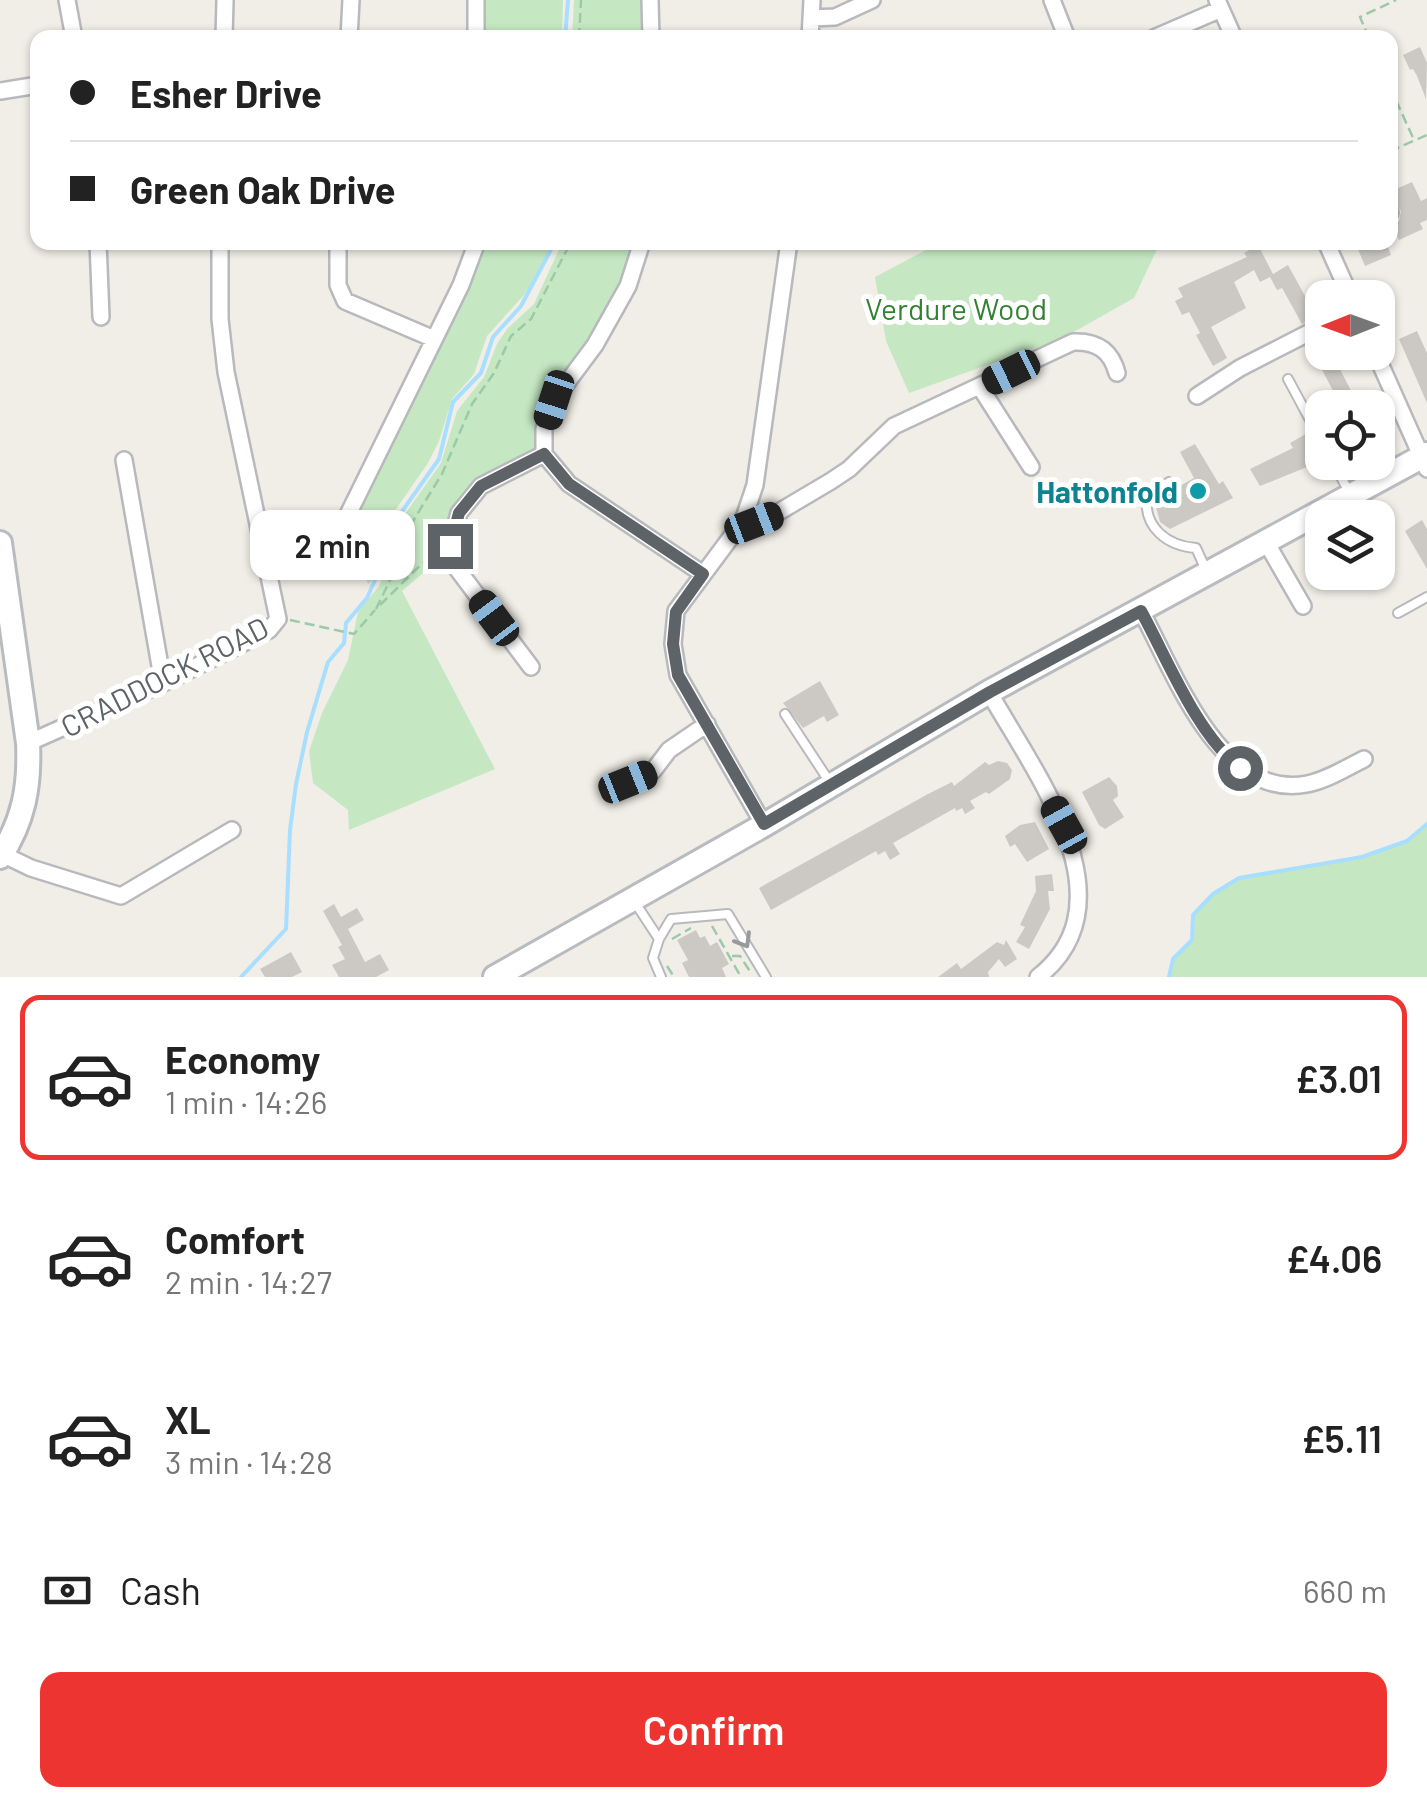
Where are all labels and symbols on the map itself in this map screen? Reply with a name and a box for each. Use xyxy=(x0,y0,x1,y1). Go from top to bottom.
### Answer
north arrow xyxy=(1305,280,1395,370)
park label: Verdure Wood xyxy=(865,290,1047,326)
car xyxy=(977,345,1045,399)
car xyxy=(530,367,578,433)
place label: Hattonfold xyxy=(1036,473,1178,509)
marker: Hattonfold xyxy=(1187,480,1209,502)
car xyxy=(721,498,787,548)
callout: 2 min xyxy=(250,511,415,581)
route end xyxy=(428,524,473,569)
car xyxy=(464,585,524,651)
street label: CRADDOCK ROAD xyxy=(54,608,274,744)
route start xyxy=(1218,746,1263,791)
car xyxy=(595,757,661,807)
car xyxy=(1036,791,1092,859)
one-way arrow xyxy=(732,930,751,948)

